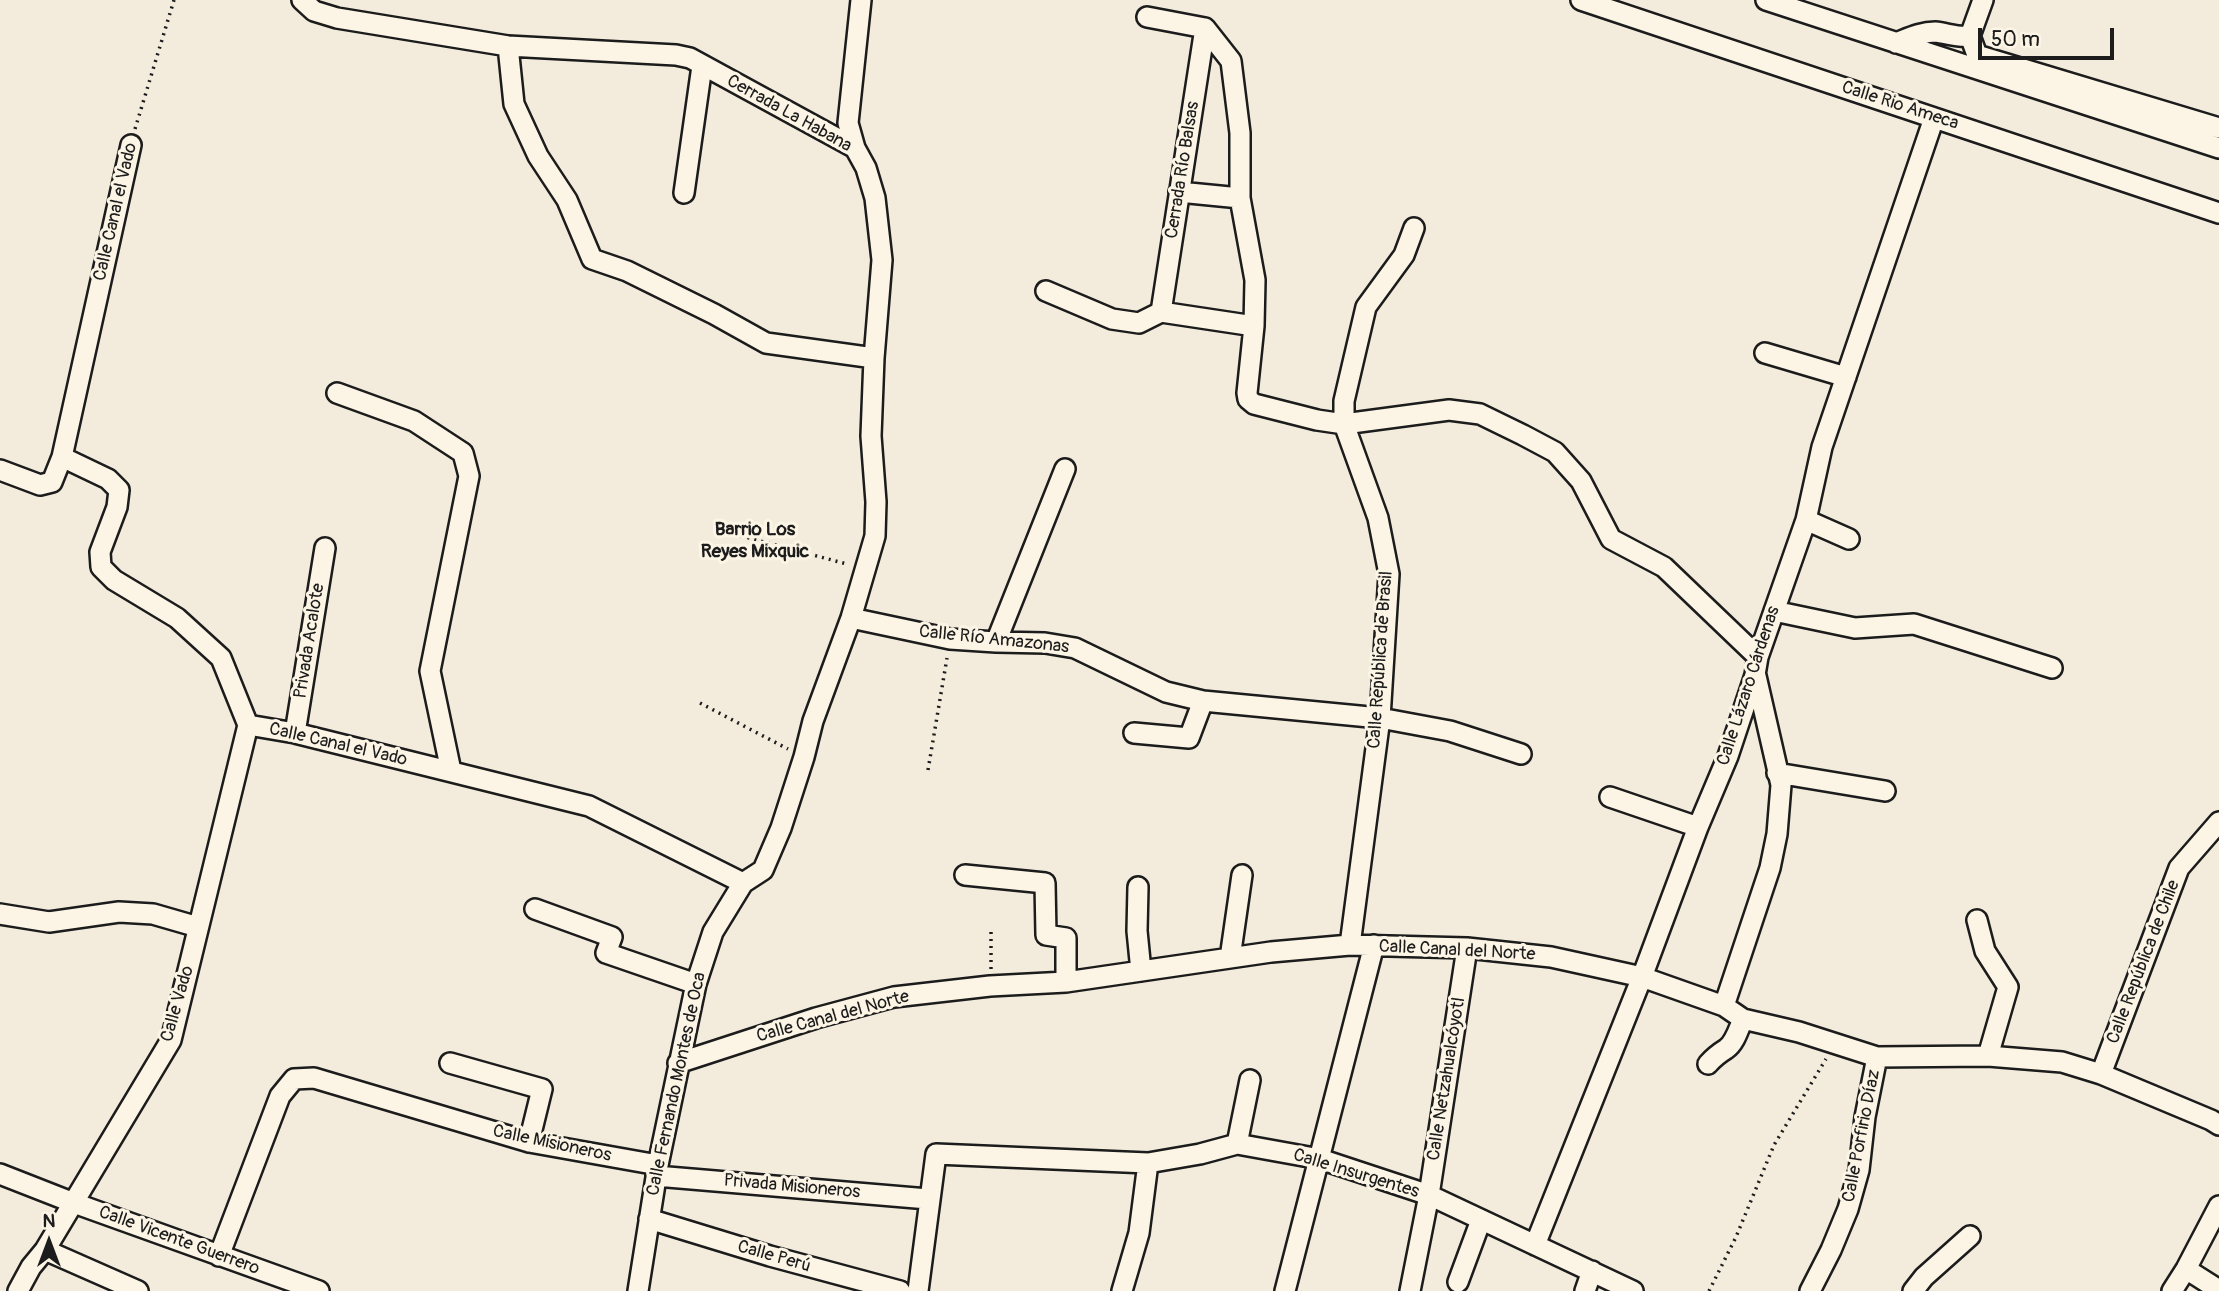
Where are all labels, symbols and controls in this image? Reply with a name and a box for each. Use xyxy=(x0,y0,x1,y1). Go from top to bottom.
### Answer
scale bar xyxy=(1981,14,2118,58)
text: 50 m xyxy=(1991,26,2040,53)
street label: Cerrada La Habana xyxy=(723,71,855,157)
street label: Calle Rio Ameca xyxy=(1839,77,1961,135)
street label: Cerrada Río Balsas xyxy=(1161,100,1205,240)
street label: Calle Canal el Vado xyxy=(90,141,142,283)
district label: Barrio Los Reyes Mixquic xyxy=(701,519,809,563)
street label: Calle República de Brasil xyxy=(1364,570,1398,750)
street label: Privada Acalote xyxy=(290,582,330,700)
street label: Calle Lázaro Cárdenas xyxy=(1713,604,1785,768)
street label: Calle Río Amazonas xyxy=(918,621,1070,659)
street label: Calle Canal el Vado xyxy=(267,719,409,771)
street label: Calle República de Chile xyxy=(2103,877,2185,1047)
street label: Calle Canal del Norte xyxy=(1378,936,1536,966)
street label: Calle Vado xyxy=(157,963,199,1045)
street label: Calle Fernando Montes de Oca xyxy=(643,970,711,1198)
street label: Calle Canal del Norte xyxy=(754,986,912,1048)
street label: Calle Netzahualcóyotl xyxy=(1423,996,1471,1162)
street label: Calle Porfirio Díaz xyxy=(1839,1068,1885,1204)
street label: Calle Misioneros xyxy=(491,1121,613,1167)
street label: Calle Insurgentes xyxy=(1290,1145,1422,1203)
street label: Privada Misioneros xyxy=(723,1170,861,1204)
street label: Calle Vicente Guerrero xyxy=(96,1202,262,1280)
north arrow xyxy=(14,1207,84,1277)
text: N xyxy=(43,1209,55,1233)
street label: Calle Perú xyxy=(735,1236,813,1278)

